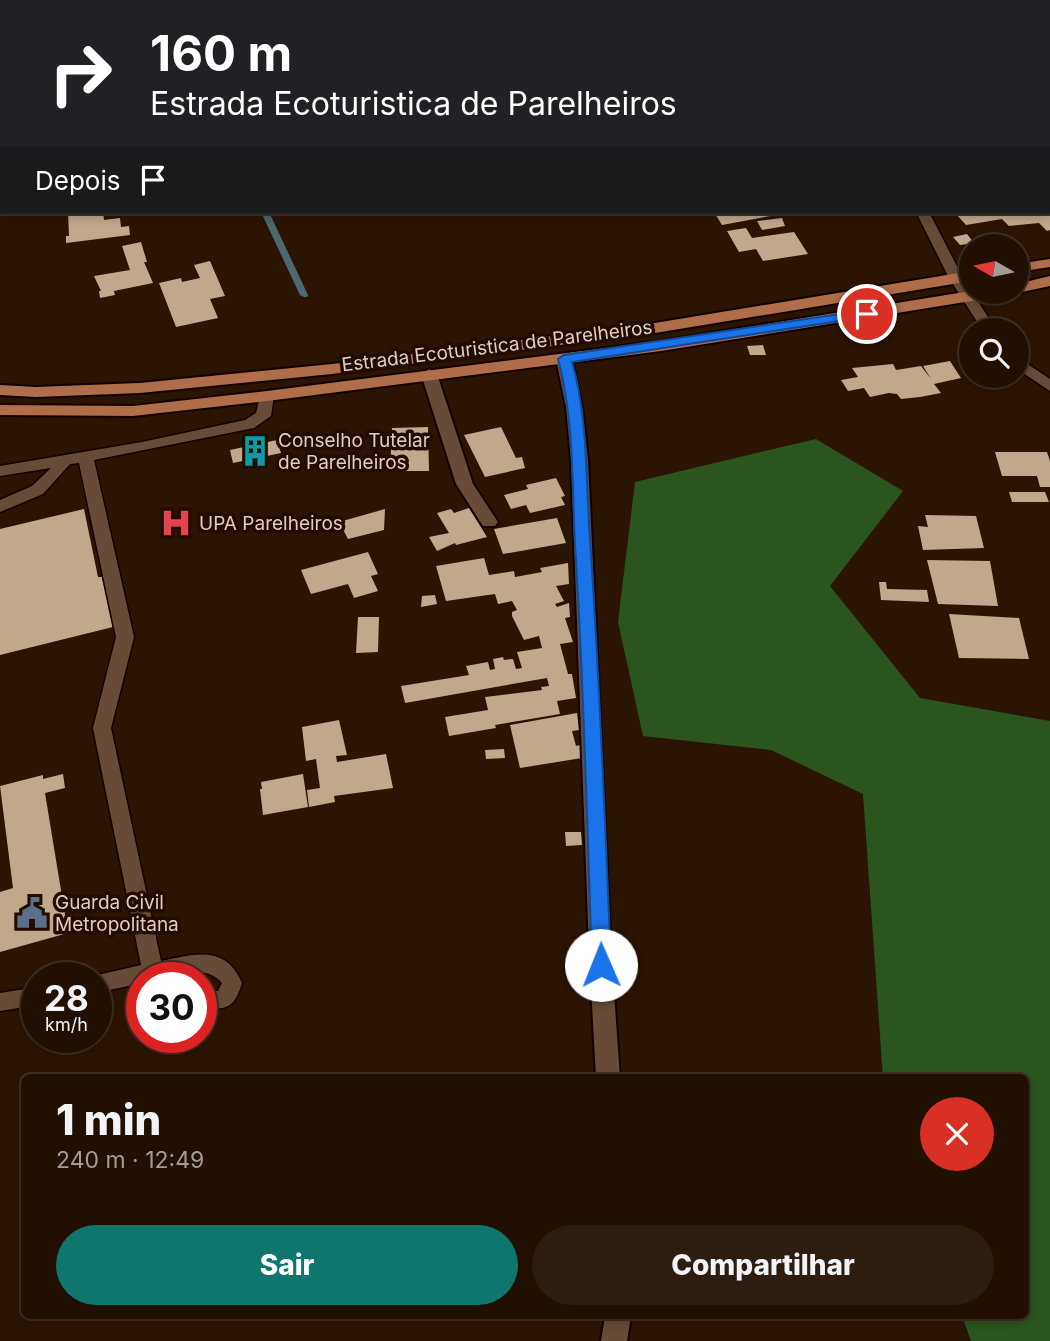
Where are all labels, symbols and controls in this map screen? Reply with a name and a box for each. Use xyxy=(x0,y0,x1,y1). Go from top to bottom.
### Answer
text: 160 m xyxy=(150,24,292,83)
icon: right xyxy=(35,28,126,119)
text: Estrada Ecoturistica de Parelheiros xyxy=(150,84,677,123)
icon: arrive xyxy=(134,161,172,199)
text: Depois xyxy=(35,165,120,196)
north arrow xyxy=(959,234,1029,304)
map controls xyxy=(959,234,1029,388)
pin xyxy=(837,284,897,344)
icon: arrive xyxy=(848,295,886,333)
street label: Estrada Ecoturistica de Parelheiros xyxy=(340,316,654,376)
button: search xyxy=(959,318,1029,388)
place label: Conselho Tutelar de Parelheiros xyxy=(278,429,430,474)
building icon: Conselho Tutelar de Parelheiros xyxy=(238,434,272,468)
hospital icon: UPA Parelheiros xyxy=(159,506,193,540)
place label: UPA Parelheiros xyxy=(199,512,343,535)
place label: Guarda Civil Metropolitana xyxy=(55,891,179,936)
public building icon: Guarda Civil Metropolitana xyxy=(15,896,49,930)
position arrow xyxy=(564,928,638,1002)
speed limit sign: 30 xyxy=(126,962,217,1053)
text: 28 xyxy=(44,977,89,1019)
text: km/h xyxy=(45,1014,88,1035)
text: 1 min xyxy=(56,1094,161,1145)
button: close xyxy=(920,1097,994,1171)
text: 240 m · 12:49 xyxy=(56,1146,204,1174)
button: Sair xyxy=(56,1225,518,1305)
button: Compartilhar xyxy=(532,1225,994,1305)

